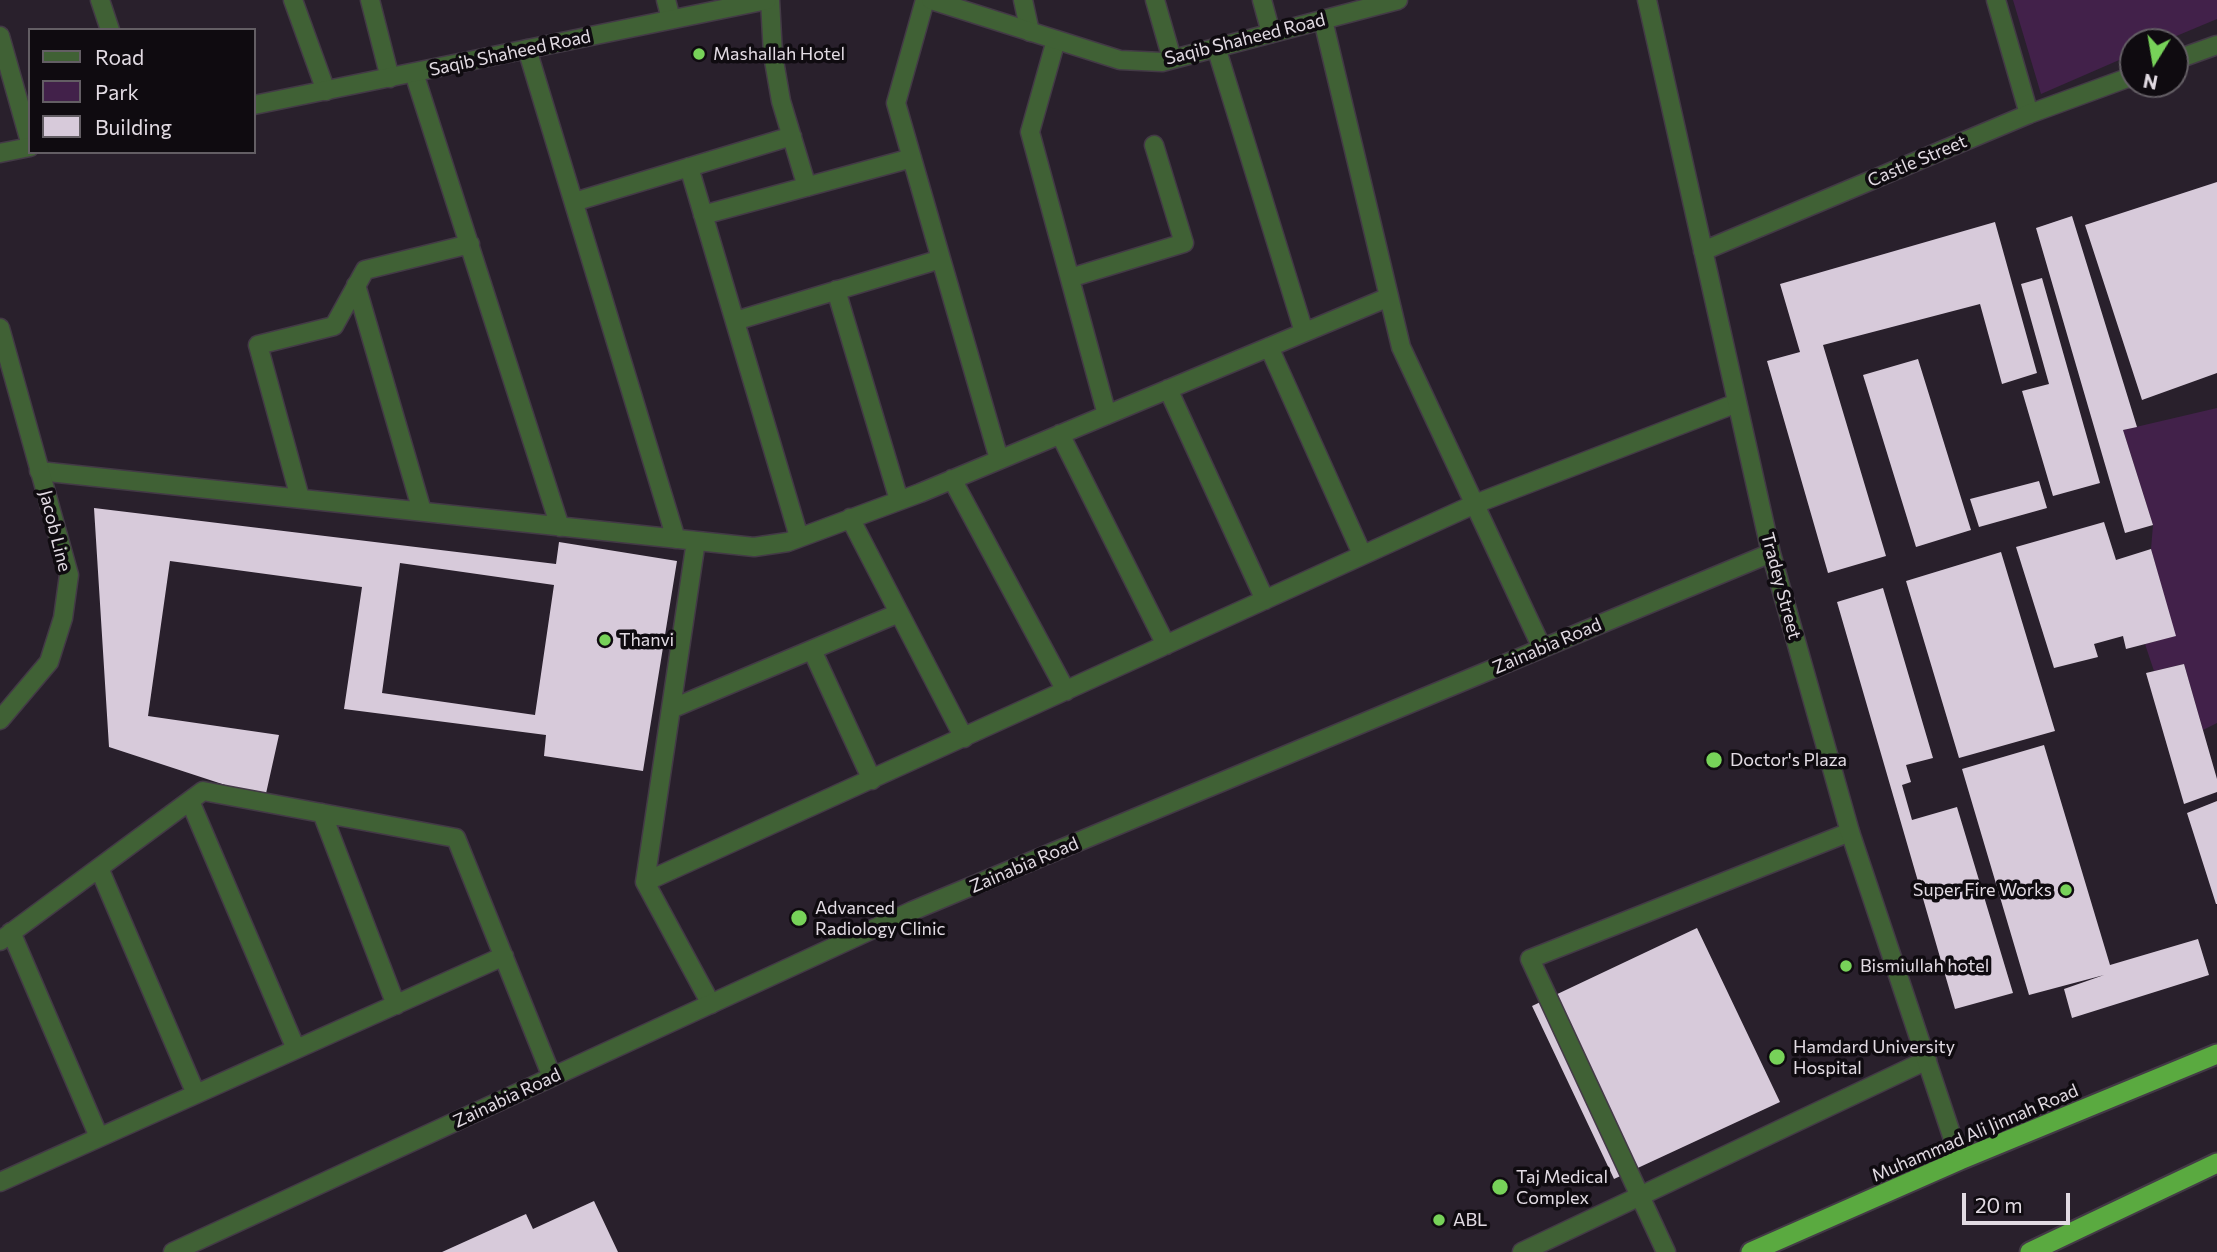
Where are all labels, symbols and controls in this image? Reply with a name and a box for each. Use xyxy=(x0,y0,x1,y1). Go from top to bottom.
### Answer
street label: Saqib Shaheed Road xyxy=(1162,9,1328,69)
street label: Saqib Shaheed Road xyxy=(427,25,593,81)
legend xyxy=(28,28,256,154)
north arrow xyxy=(2119,28,2189,98)
place label: Mashallah Hotel xyxy=(713,43,845,65)
text: Road xyxy=(95,44,144,69)
marker: Mashallah Hotel xyxy=(691,46,707,62)
text: N xyxy=(2141,69,2159,95)
text: Park xyxy=(95,79,139,104)
text: Building xyxy=(95,114,172,139)
street label: Castle Street xyxy=(1864,130,1970,192)
street label: Jacob Line xyxy=(34,488,76,574)
street label: Tradey Street xyxy=(1756,530,1806,642)
street label: Zainabia Road xyxy=(1489,613,1605,679)
place label: Thanvi xyxy=(619,629,674,651)
marker: Thanvi xyxy=(597,632,613,648)
place label: Doctor's Plaza xyxy=(1730,749,1847,771)
marker: Doctor's Plaza xyxy=(1704,750,1724,770)
street label: Zainabia Road xyxy=(966,832,1082,898)
place label: Super Fire Works xyxy=(1913,879,2052,901)
marker: Super Fire Works xyxy=(2058,882,2074,898)
place label: Advanced Radiology Clinic xyxy=(815,897,945,940)
marker: Advanced Radiology Clinic xyxy=(789,908,809,928)
place label: Bismiullah hotel xyxy=(1860,955,1989,977)
marker: Bismiullah hotel xyxy=(1838,958,1854,974)
place label: Hamdard University Hospital xyxy=(1793,1036,1955,1078)
marker: Hamdard University Hospital xyxy=(1767,1047,1787,1067)
street label: Zainabia Road xyxy=(450,1064,564,1132)
street label: Muhammad Ali Jinnah Road xyxy=(1868,1080,2082,1186)
place label: Taj Medical Complex xyxy=(1516,1166,1608,1208)
marker: Taj Medical Complex xyxy=(1490,1177,1510,1197)
scale bar xyxy=(1965,1178,2074,1222)
text: 20 m xyxy=(1975,1192,2023,1217)
place label: ABL xyxy=(1453,1209,1487,1231)
marker: ABL xyxy=(1431,1212,1447,1228)

